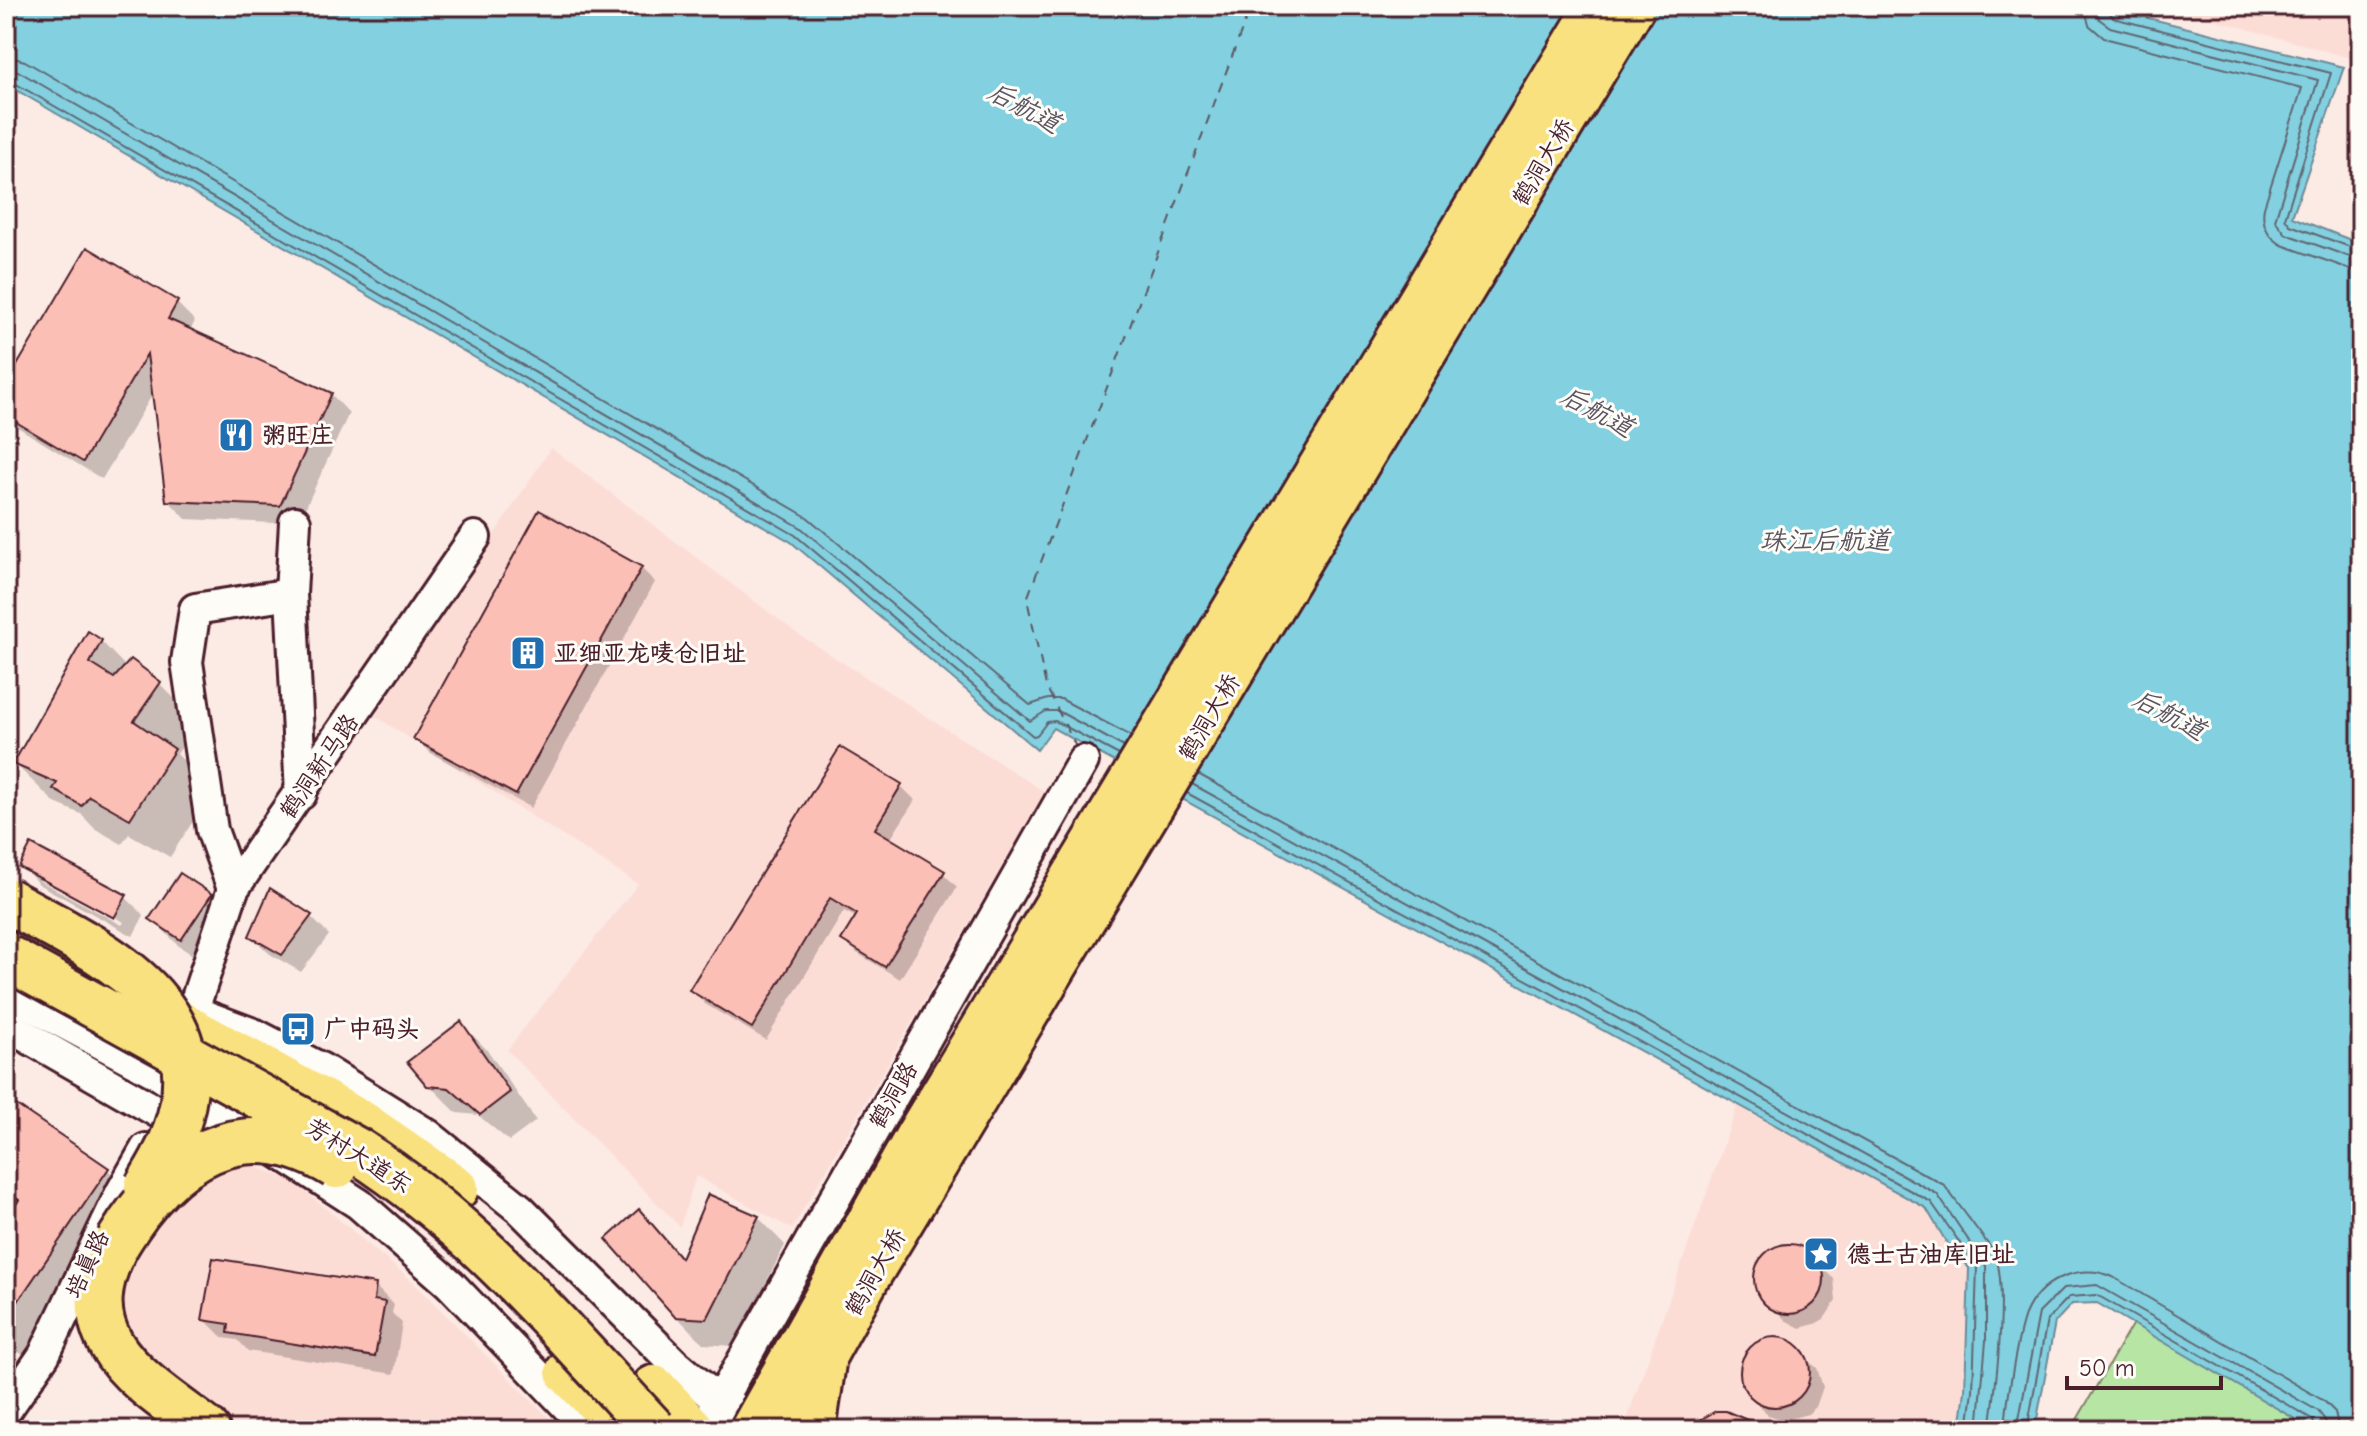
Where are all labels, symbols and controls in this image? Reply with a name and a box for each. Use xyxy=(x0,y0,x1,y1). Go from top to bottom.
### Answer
water label: 后航道 xyxy=(983,76,1067,140)
street label: 鹤洞大桥 xyxy=(1506,114,1580,210)
water label: 后航道 xyxy=(1556,380,1640,444)
restaurant icon: 粥旺庄 xyxy=(217,416,255,454)
place label: 粥旺庄 xyxy=(262,421,334,449)
water label: 珠江后航道 xyxy=(1760,526,1892,556)
building icon: 亚细亚龙唛仓旧址 xyxy=(509,634,547,672)
place label: 亚细亚龙唛仓旧址 xyxy=(554,639,746,667)
street label: 鹤洞大桥 xyxy=(1172,669,1246,765)
water label: 后航道 xyxy=(2128,683,2212,747)
street label: 鹤洞新马路 xyxy=(274,708,364,824)
bus stop icon: 广中码头 xyxy=(279,1010,317,1048)
place label: 广中码头 xyxy=(324,1015,420,1043)
street label: 鹤洞路 xyxy=(863,1057,923,1133)
street label: 芳村大道东 xyxy=(301,1112,417,1200)
street label: 鹤洞大桥 xyxy=(839,1223,911,1321)
street label: 培真路 xyxy=(59,1225,115,1303)
place icon: 德士古油库旧址 xyxy=(1802,1235,1840,1273)
place label: 德士古油库旧址 xyxy=(1847,1240,2015,1268)
scale bar xyxy=(2067,1340,2221,1390)
text: 50 m xyxy=(2079,1354,2135,1382)

